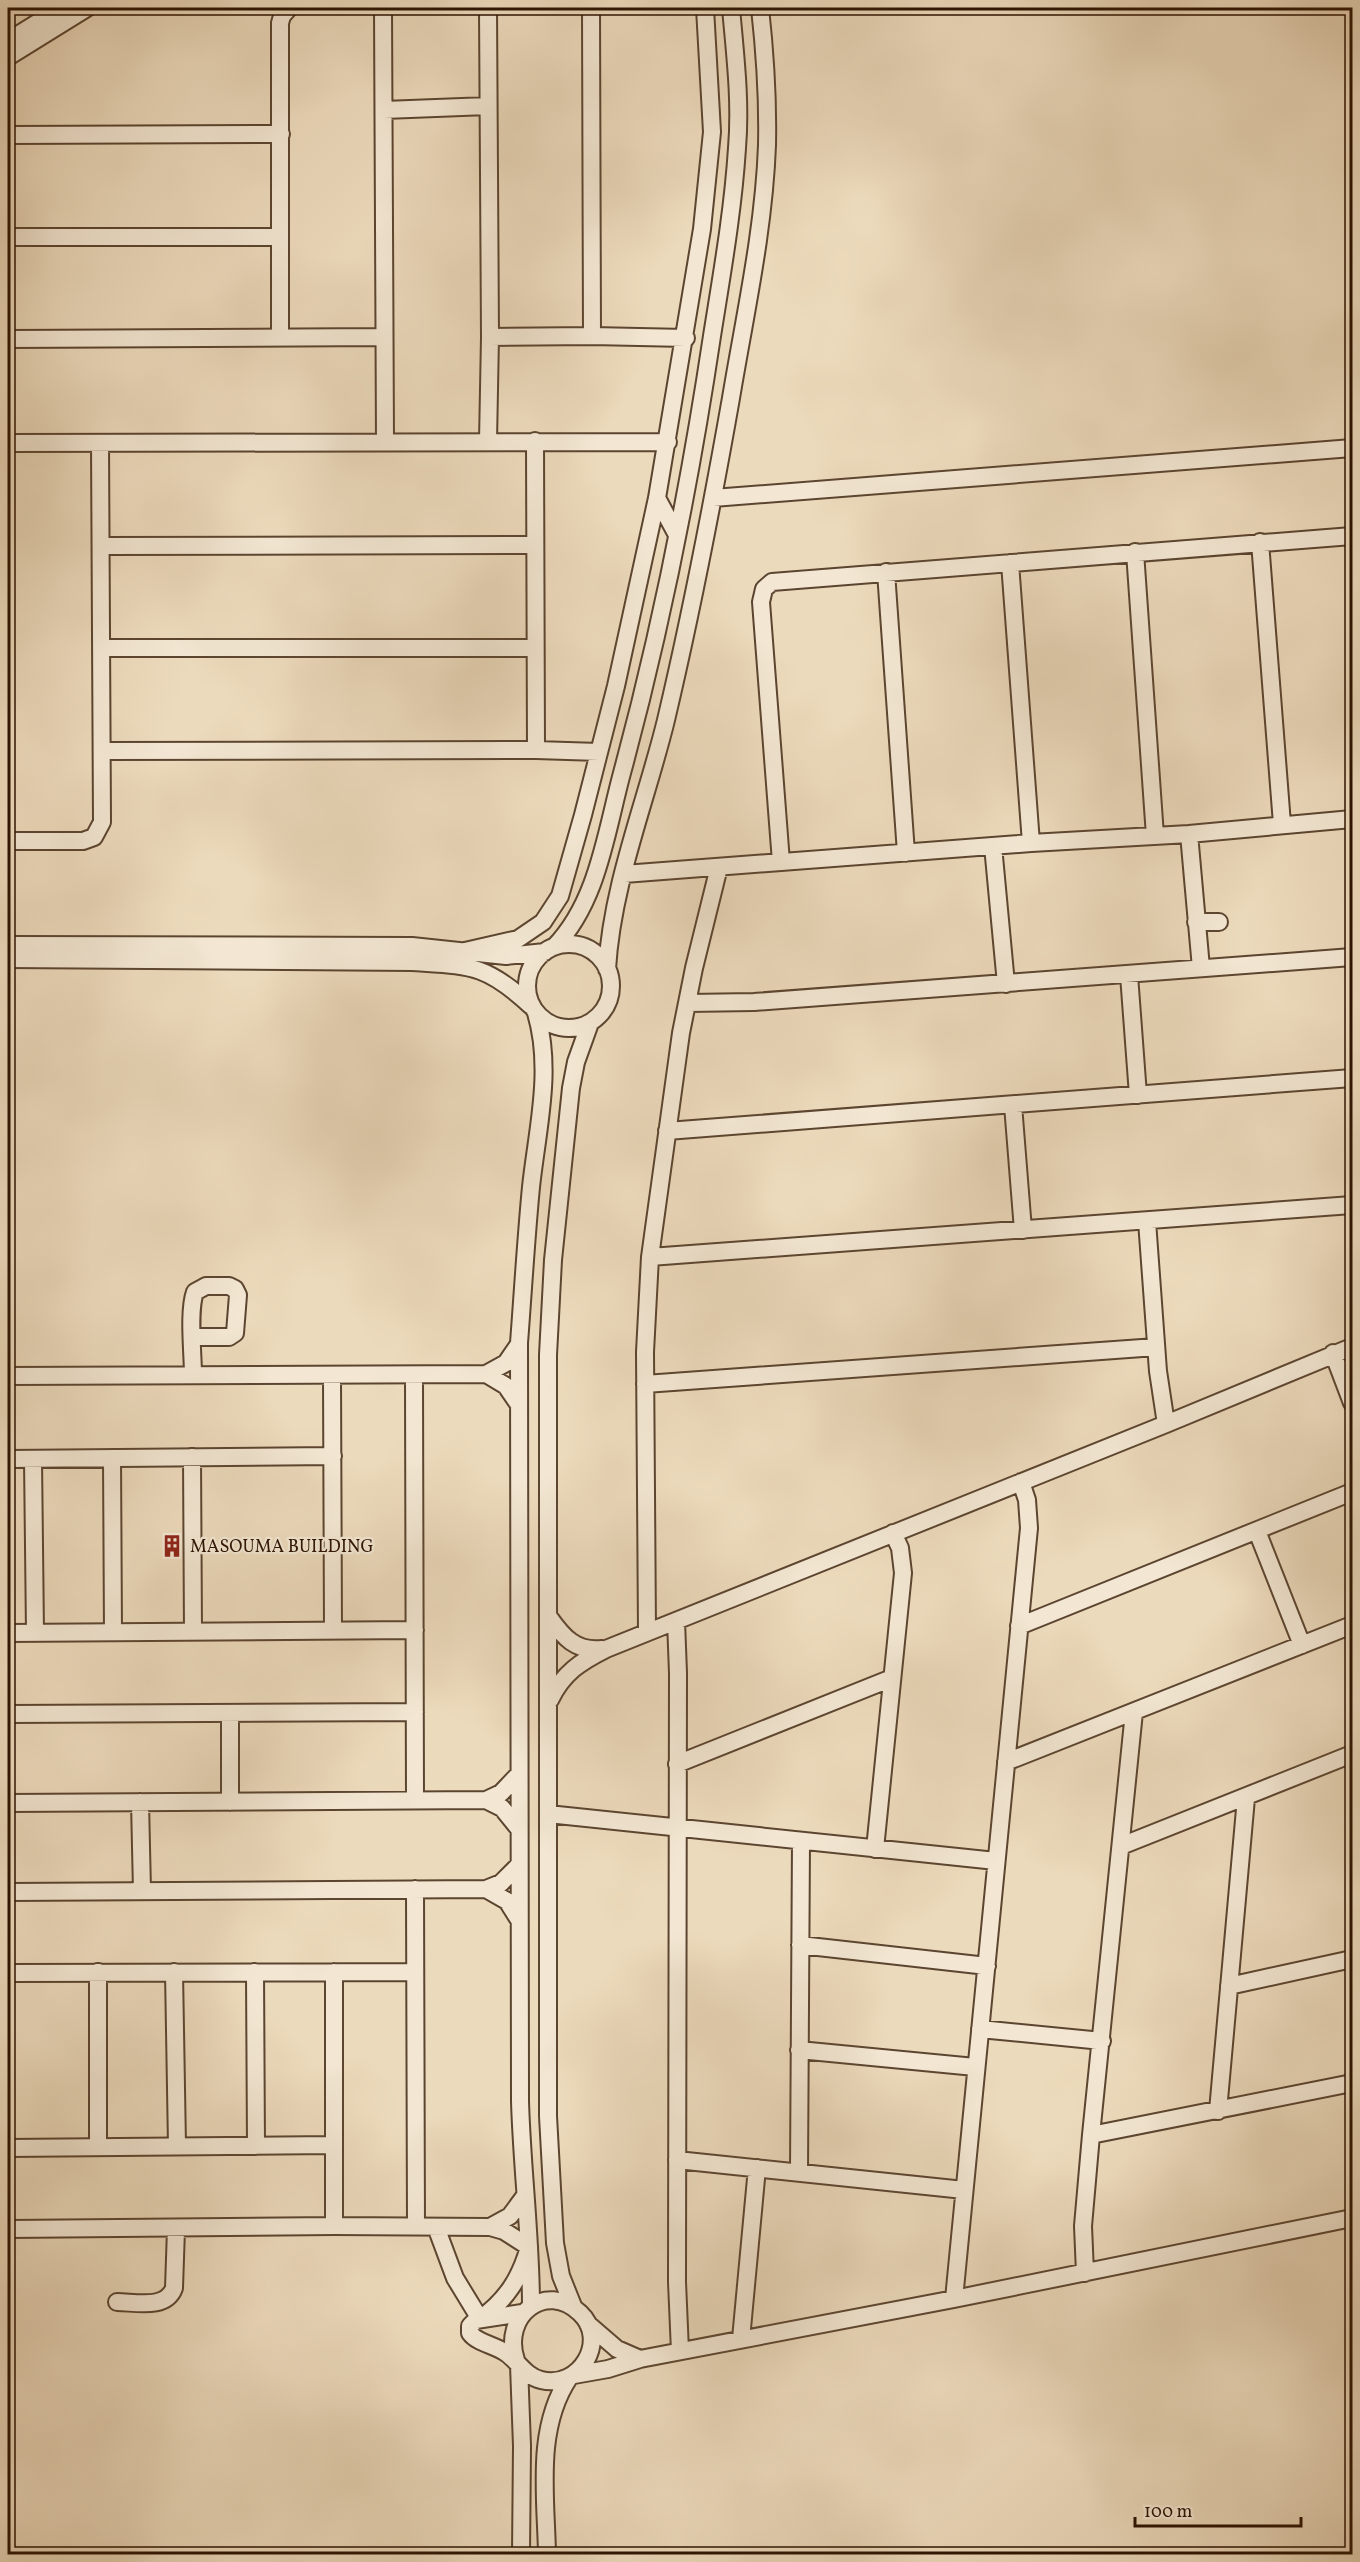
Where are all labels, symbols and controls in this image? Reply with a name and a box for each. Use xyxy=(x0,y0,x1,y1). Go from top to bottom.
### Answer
building icon: MASOUMA BUILDING xyxy=(159,1533,185,1559)
place label: MASOUMA BUILDING xyxy=(190,1535,374,1560)
scale bar xyxy=(1135,2490,1302,2528)
text: 100 m xyxy=(1144,2500,1193,2525)

